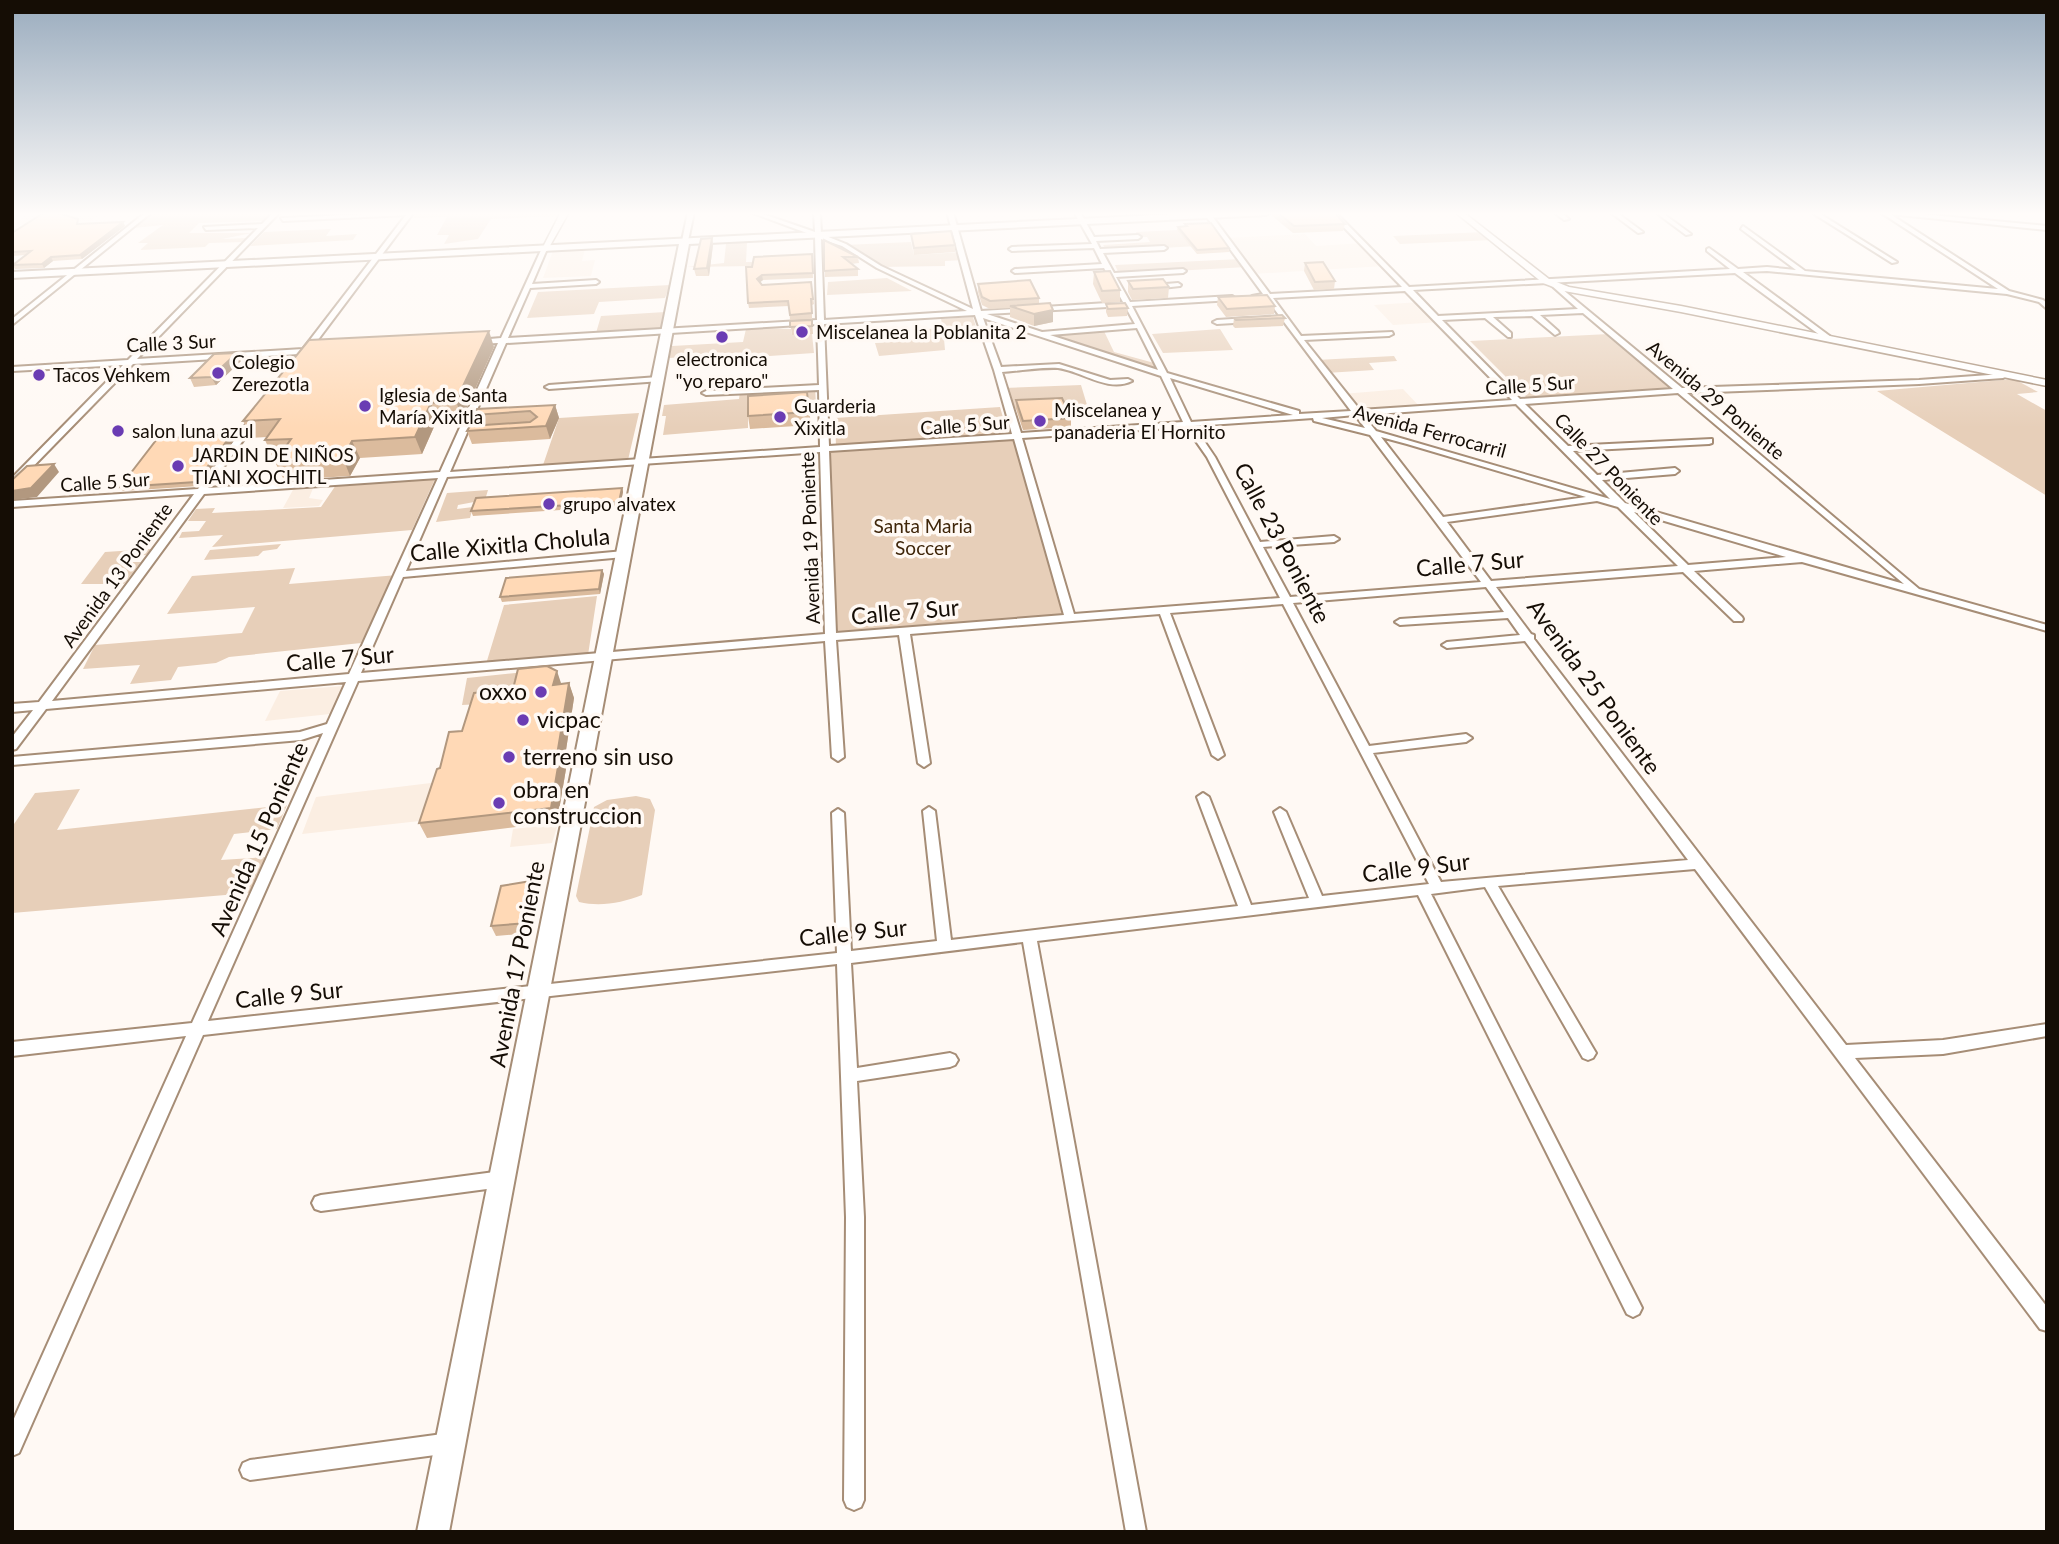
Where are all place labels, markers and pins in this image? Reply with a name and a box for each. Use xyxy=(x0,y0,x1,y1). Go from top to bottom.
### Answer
place label: Miscelanea la Poblanita 2 xyxy=(816,320,1026,343)
marker: Miscelanea la Poblanita 2 xyxy=(794,324,810,340)
marker: electronica "yo reparo" xyxy=(714,329,730,345)
place label: electronica "yo reparo" xyxy=(676,347,768,392)
place label: Colegio Zerezotla xyxy=(232,350,309,395)
place label: Tacos Vehkem xyxy=(53,363,170,386)
marker: Colegio Zerezotla xyxy=(210,365,226,381)
marker: Tacos Vehkem xyxy=(31,367,47,383)
place label: Iglesia de Santa María Xixitla xyxy=(379,383,507,428)
place label: Guarderia Xixitla xyxy=(794,394,876,439)
marker: Iglesia de Santa María Xixitla xyxy=(357,398,373,414)
place label: Miscelanea y panaderia El Hornito xyxy=(1054,398,1225,443)
marker: Guarderia Xixitla xyxy=(772,409,788,425)
marker: Miscelanea y panaderia El Hornito xyxy=(1032,413,1048,429)
place label: salon luna azul xyxy=(132,419,254,442)
marker: salon luna azul xyxy=(110,423,126,439)
place label: JARDIN DE NIÑOS TIANI XOCHITL xyxy=(192,443,354,488)
marker: JARDIN DE NIÑOS TIANI XOCHITL xyxy=(170,458,186,474)
place label: grupo alvatex xyxy=(563,492,676,515)
marker: grupo alvatex xyxy=(541,496,557,512)
place label: oxxo xyxy=(479,677,527,705)
marker: oxxo xyxy=(533,684,549,700)
place label: vicpac xyxy=(537,705,601,733)
marker: vicpac xyxy=(515,712,531,728)
place label: terreno sin uso xyxy=(523,742,674,770)
marker: terreno sin uso xyxy=(501,749,517,765)
place label: obra en construccion xyxy=(513,775,642,829)
marker: obra en construccion xyxy=(491,795,507,811)

